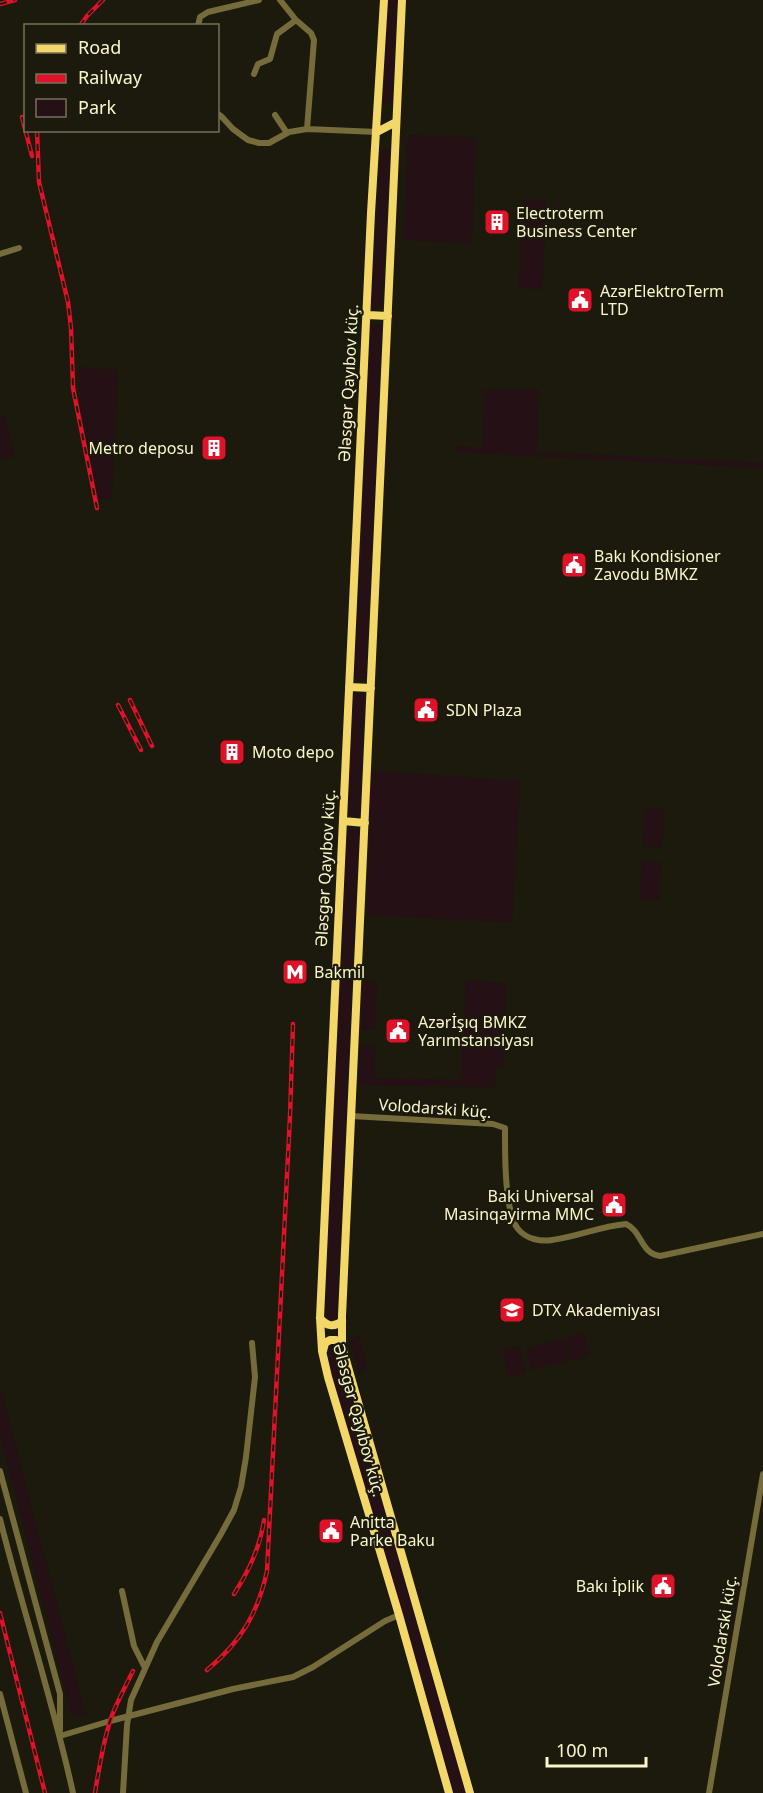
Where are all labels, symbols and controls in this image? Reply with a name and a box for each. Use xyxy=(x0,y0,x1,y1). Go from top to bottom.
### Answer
legend xyxy=(24,24,219,132)
text: Road xyxy=(78,35,121,59)
text: Railway xyxy=(78,65,143,89)
text: Park xyxy=(78,95,116,119)
place label: Electroterm Business Center xyxy=(516,202,637,242)
building icon: Electroterm Business Center xyxy=(482,207,512,237)
place label: AzərElektroTerm LTD xyxy=(600,280,724,320)
public building icon: AzərElektroTerm LTD xyxy=(565,285,595,315)
street label: Ələsgər Qayıbov küç. xyxy=(333,304,363,462)
building icon: Metro deposu xyxy=(199,433,229,463)
place label: Metro deposu xyxy=(89,437,194,459)
place label: Bakı Kondisioner Zavodu BMKZ xyxy=(594,545,721,585)
public building icon: Bakı Kondisioner Zavodu BMKZ xyxy=(559,550,589,580)
public building icon: SDN Plaza xyxy=(411,695,441,725)
place label: SDN Plaza xyxy=(446,699,522,721)
building icon: Moto depo xyxy=(217,737,247,767)
place label: Moto depo xyxy=(252,741,334,763)
street label: Ələsgər Qayıbov küç. xyxy=(310,789,340,947)
metro station icon: Bakmil xyxy=(280,957,310,987)
place label: Bakmil xyxy=(314,961,365,983)
place label: Azərİşıq BMKZ Yarımstansiyası xyxy=(418,1011,534,1051)
public building icon: Azərİşıq BMKZ Yarımstansiyası xyxy=(383,1016,413,1046)
street label: Volodarski küç. xyxy=(378,1093,492,1123)
place label: Baki Universal Masinqayirma MMC xyxy=(444,1185,594,1225)
public building icon: Baki Universal Masinqayirma MMC xyxy=(599,1190,629,1220)
school or university icon: DTX Akademiyası xyxy=(497,1295,527,1325)
place label: DTX Akademiyası xyxy=(532,1299,660,1321)
street label: Ələsgər Qayıbov küç. xyxy=(328,1341,390,1499)
place label: Anitta Parke Baku xyxy=(350,1511,435,1551)
public building icon: Anitta Parke Baku xyxy=(316,1516,346,1546)
public building icon: Bakı İplik xyxy=(648,1571,678,1601)
street label: Volodarski küç. xyxy=(702,1573,742,1689)
place label: Bakı İplik xyxy=(576,1575,644,1597)
scale bar xyxy=(547,1730,646,1768)
text: 100 m xyxy=(556,1738,608,1762)

